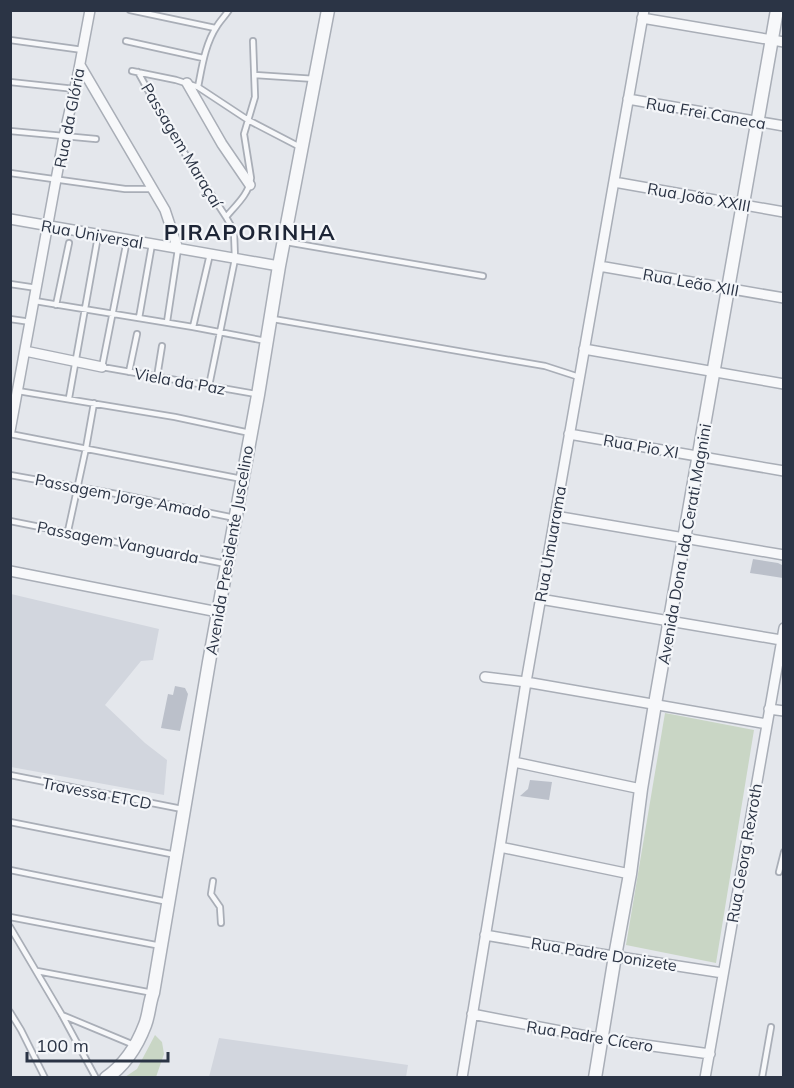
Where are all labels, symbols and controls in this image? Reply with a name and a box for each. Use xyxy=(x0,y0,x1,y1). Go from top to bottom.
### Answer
street label: Rua da Glória xyxy=(50,66,88,170)
street label: Passagem Maraçaí xyxy=(137,79,228,212)
street label: Rua Frei Caneca xyxy=(645,93,767,133)
street label: Rua João XXIII xyxy=(646,178,752,216)
street label: Rua Universal xyxy=(39,215,145,253)
district label: PIRAPORINHA xyxy=(164,218,336,246)
street label: Rua Leão XIII xyxy=(641,264,741,300)
street label: Viela da Paz xyxy=(133,363,227,399)
street label: Avenida Dona Ida Cerati Magnini xyxy=(653,422,715,666)
street label: Rua Pio XI xyxy=(602,430,680,462)
street label: Avenida Presidente Juscelino xyxy=(201,444,257,656)
street label: Passagem Jorge Amado xyxy=(33,469,213,523)
street label: Rua Umuarama xyxy=(530,484,570,604)
street label: Passagem Vanguarda xyxy=(35,517,201,567)
street label: Travessa ETCD xyxy=(40,773,154,813)
street label: Rua Georg Rexroth xyxy=(722,782,766,924)
street label: Rua Padre Donizete xyxy=(530,933,678,975)
street label: Rua Padre Cícero xyxy=(525,1016,655,1056)
scale bar xyxy=(27,1025,168,1063)
text: 100 m xyxy=(36,1034,89,1057)

